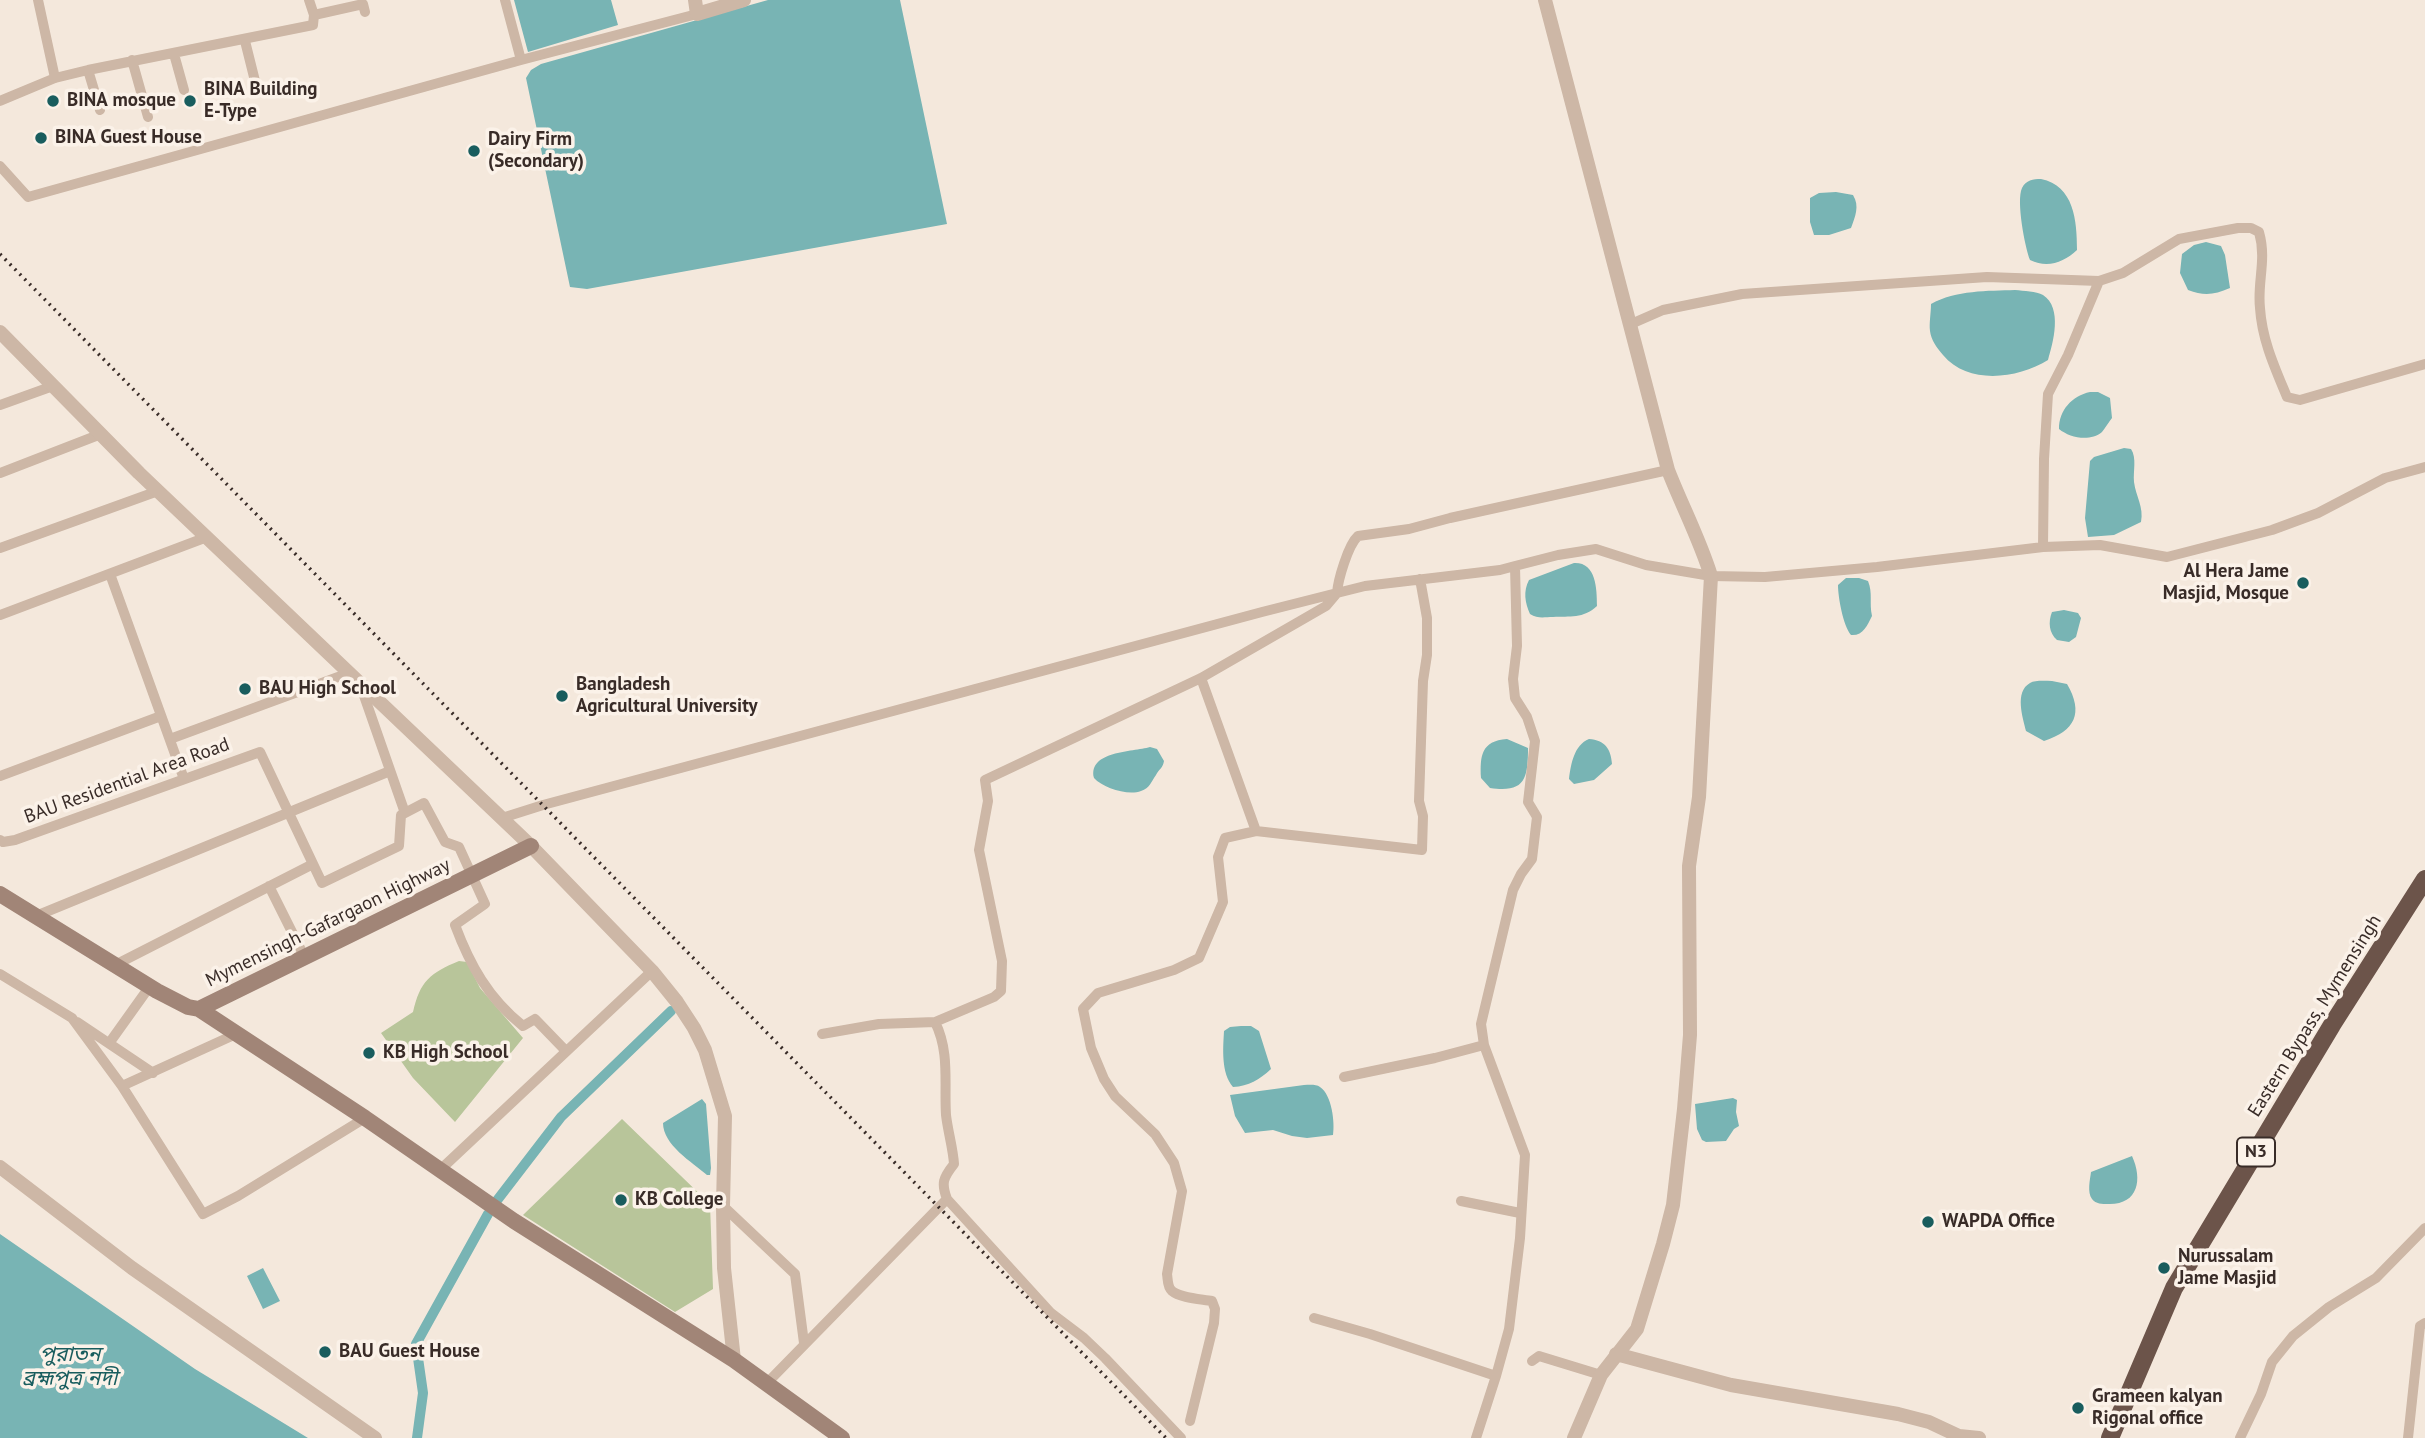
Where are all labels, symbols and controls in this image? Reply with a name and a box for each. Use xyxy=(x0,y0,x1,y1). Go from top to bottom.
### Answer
place label: BINA Building E-Type xyxy=(204,79,317,123)
place label: BINA mosque xyxy=(67,90,176,112)
marker: BINA mosque xyxy=(45,93,61,109)
marker: BINA Building E-Type xyxy=(182,93,198,109)
place label: BINA Guest House xyxy=(55,127,202,149)
place label: Dairy Firm (Secondary) xyxy=(488,129,584,173)
marker: BINA Guest House xyxy=(33,130,49,146)
marker: Dairy Firm (Secondary) xyxy=(466,143,482,159)
place label: Al Hera Jame Masjid, Mosque xyxy=(2163,561,2289,605)
marker: Al Hera Jame Masjid, Mosque xyxy=(2295,575,2311,591)
place label: Bangladesh Agricultural University xyxy=(576,674,758,718)
place label: BAU High School xyxy=(259,678,396,700)
marker: BAU High School xyxy=(237,681,253,697)
marker: Bangladesh Agricultural University xyxy=(554,688,570,704)
street label: BAU Residential Area Road xyxy=(21,733,233,829)
street label: Mymensingh-Gafargaon Highway xyxy=(202,854,454,992)
street label: Eastern Bypass, Mymensingh xyxy=(2243,911,2387,1121)
place label: KB High School xyxy=(383,1042,508,1064)
marker: KB High School xyxy=(361,1045,377,1061)
road number: N3 xyxy=(2237,1138,2275,1167)
place label: KB College xyxy=(635,1189,724,1211)
marker: KB College xyxy=(613,1192,629,1208)
place label: WAPDA Office xyxy=(1942,1211,2055,1233)
marker: WAPDA Office xyxy=(1920,1214,1936,1230)
place label: Nurussalam Jame Masjid xyxy=(2178,1246,2277,1290)
marker: Nurussalam Jame Masjid xyxy=(2156,1260,2172,1276)
place label: BAU Guest House xyxy=(339,1341,480,1363)
water label: পুরাতন ব্রহ্মপুত্র নদী xyxy=(23,1342,117,1392)
marker: BAU Guest House xyxy=(317,1344,333,1360)
place label: Grameen kalyan Rigonal office xyxy=(2092,1386,2223,1430)
marker: Grameen kalyan Rigonal office xyxy=(2070,1400,2086,1416)

